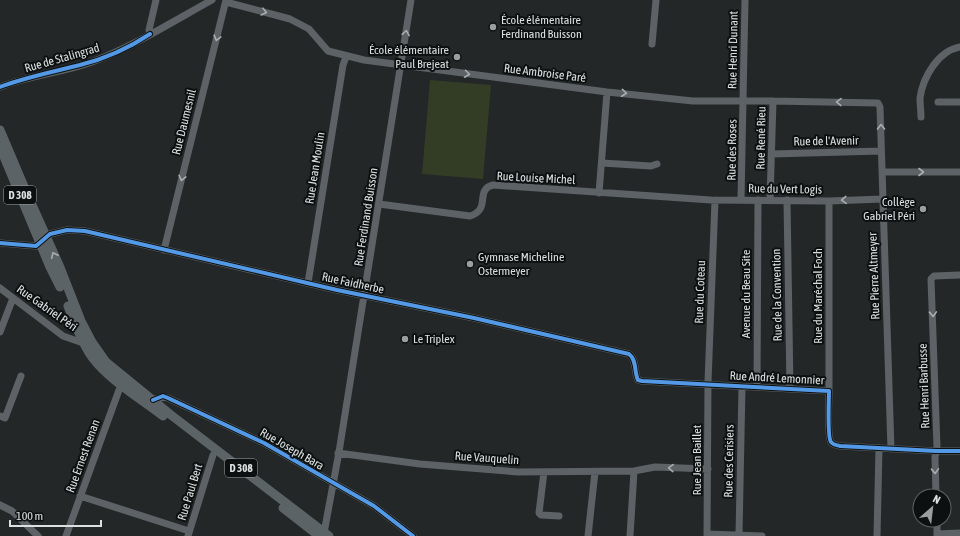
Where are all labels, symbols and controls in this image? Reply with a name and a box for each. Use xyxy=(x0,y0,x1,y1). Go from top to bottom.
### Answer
one-way arrow xyxy=(260,7,267,16)
street label: Rue Henri Dunant xyxy=(725,10,741,89)
place label: École élémentaire Ferdinand Buisson xyxy=(501,13,582,41)
marker: École élémentaire Ferdinand Buisson xyxy=(488,22,498,32)
one-way arrow xyxy=(401,30,410,36)
one-way arrow xyxy=(213,34,222,41)
street label: Rue de Stalingrad xyxy=(23,41,101,75)
place label: École élémentaire Paul Brejeat xyxy=(369,43,450,71)
marker: École élémentaire Paul Brejeat xyxy=(452,52,462,62)
street label: Rue Ambroise Paré xyxy=(503,61,587,85)
one-way arrow xyxy=(464,69,470,78)
street label: Rue Daumesnil xyxy=(169,87,199,156)
one-way arrow xyxy=(621,89,627,98)
one-way arrow xyxy=(836,98,842,106)
street label: Rue René Rieu xyxy=(753,106,769,170)
street label: Rue des Roses xyxy=(724,119,740,181)
one-way arrow xyxy=(877,124,885,130)
street label: Rue Jean Moulin xyxy=(302,131,328,205)
street label: Rue de l'Avenir xyxy=(793,133,859,149)
street label: Rue Ferdinand Buisson xyxy=(351,167,381,267)
one-way arrow xyxy=(918,168,924,176)
street label: Rue Louise Michel xyxy=(496,169,577,187)
one-way arrow xyxy=(178,174,187,181)
street label: Rue du Vert Logis xyxy=(748,181,822,197)
road number: D 308 xyxy=(4,186,36,204)
place label: Collège Gabriel Péri xyxy=(863,195,915,223)
one-way arrow xyxy=(841,196,847,205)
marker: Collège Gabriel Péri xyxy=(918,204,928,214)
street label: Rue Pierre Altmeyer xyxy=(865,232,883,320)
street label: Rue du Maréchal Foch xyxy=(811,248,825,344)
street label: Rue de la Convention xyxy=(769,249,785,341)
place label: Gymnase Micheline Ostermeyer xyxy=(478,250,564,278)
street label: Avenue du Beau Site xyxy=(739,250,753,338)
one-way arrow xyxy=(51,252,59,259)
marker: Gymnase Micheline Ostermeyer xyxy=(465,259,475,269)
street label: Rue du Coteau xyxy=(692,260,708,324)
street label: Rue Faidherbe xyxy=(321,270,385,296)
street label: Rue Gabriel Péri xyxy=(14,282,80,334)
one-way arrow xyxy=(928,311,937,317)
place label: Le Triplex xyxy=(413,332,455,346)
marker: Le Triplex xyxy=(400,334,410,344)
street label: Rue Henri Barbusse xyxy=(916,343,932,429)
street label: Rue André Lemonnier xyxy=(729,369,825,387)
street label: Rue Ernest Renan xyxy=(63,418,103,494)
street label: Rue Jean Baillet xyxy=(690,424,704,495)
street label: Rue des Cerisiers xyxy=(721,424,737,498)
street label: Rue Joseph Bara xyxy=(258,425,326,473)
street label: Rue Vauquelin xyxy=(454,449,520,467)
road number: D 308 xyxy=(225,459,257,477)
street label: Rue Paul Bert xyxy=(175,461,205,522)
one-way arrow xyxy=(668,463,674,472)
one-way arrow xyxy=(931,468,940,474)
north arrow xyxy=(912,488,952,528)
text: N xyxy=(931,492,942,506)
scale bar xyxy=(10,502,101,528)
text: 100 m xyxy=(16,509,43,523)

